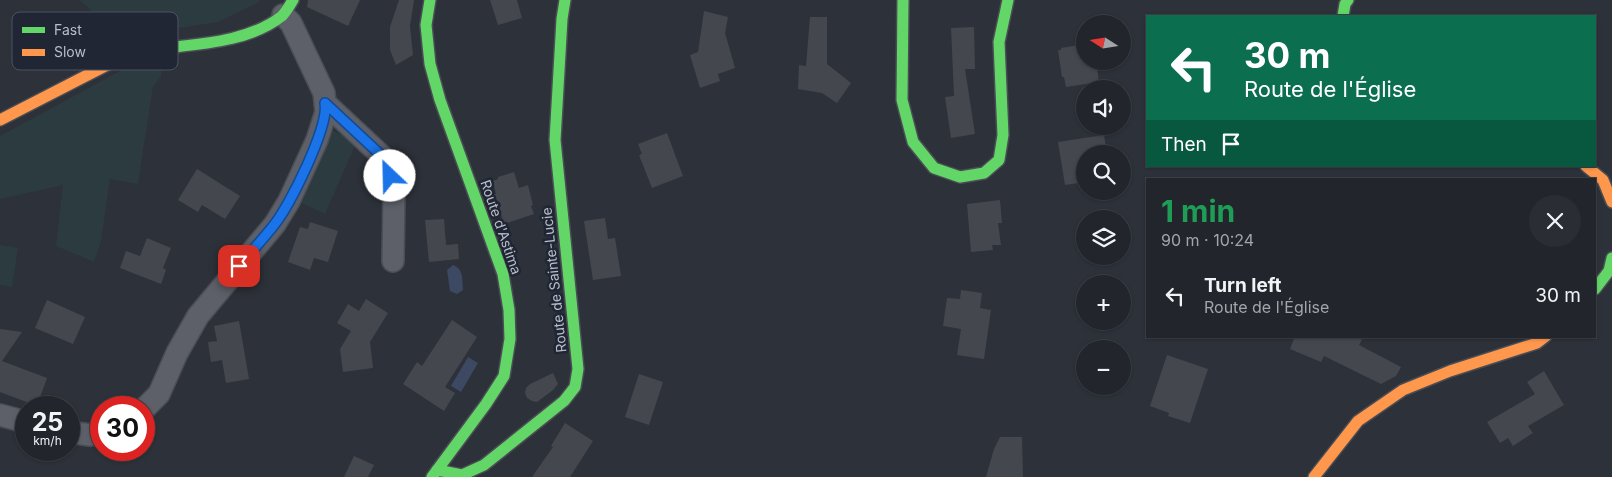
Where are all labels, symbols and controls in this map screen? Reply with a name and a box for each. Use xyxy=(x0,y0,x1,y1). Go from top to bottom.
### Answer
legend xyxy=(12,12,178,70)
north arrow xyxy=(1076,15,1131,70)
map controls xyxy=(1076,15,1131,395)
text: Fast xyxy=(54,21,82,38)
text: 30 m xyxy=(1244,34,1330,76)
icon: left xyxy=(1161,35,1226,100)
text: Slow xyxy=(54,43,86,60)
text: Route de l'Église xyxy=(1244,76,1416,102)
button: sound xyxy=(1076,80,1131,135)
icon: arrive xyxy=(1217,130,1245,158)
text: Then xyxy=(1161,133,1207,156)
button: search xyxy=(1076,145,1131,200)
position arrow xyxy=(363,149,415,201)
street label: Route d'Astima xyxy=(477,177,526,276)
text: 1 min xyxy=(1161,193,1235,229)
button: close xyxy=(1529,195,1581,247)
street label: Route de Sainte-Lucie xyxy=(537,207,570,354)
button: layers xyxy=(1076,210,1131,265)
text: 90 m · 10:24 xyxy=(1161,230,1254,250)
pin xyxy=(218,245,260,287)
icon: arrive xyxy=(225,252,253,280)
text: Turn left xyxy=(1204,274,1282,297)
button: + xyxy=(1076,275,1131,330)
icon: left xyxy=(1161,282,1189,310)
text: 30 m xyxy=(1535,284,1581,307)
text: Route de l'Église xyxy=(1204,297,1329,317)
button: − xyxy=(1076,340,1131,395)
speed limit sign: 30 xyxy=(90,396,155,461)
text: 25 xyxy=(32,407,63,437)
text: km/h xyxy=(33,433,62,448)

